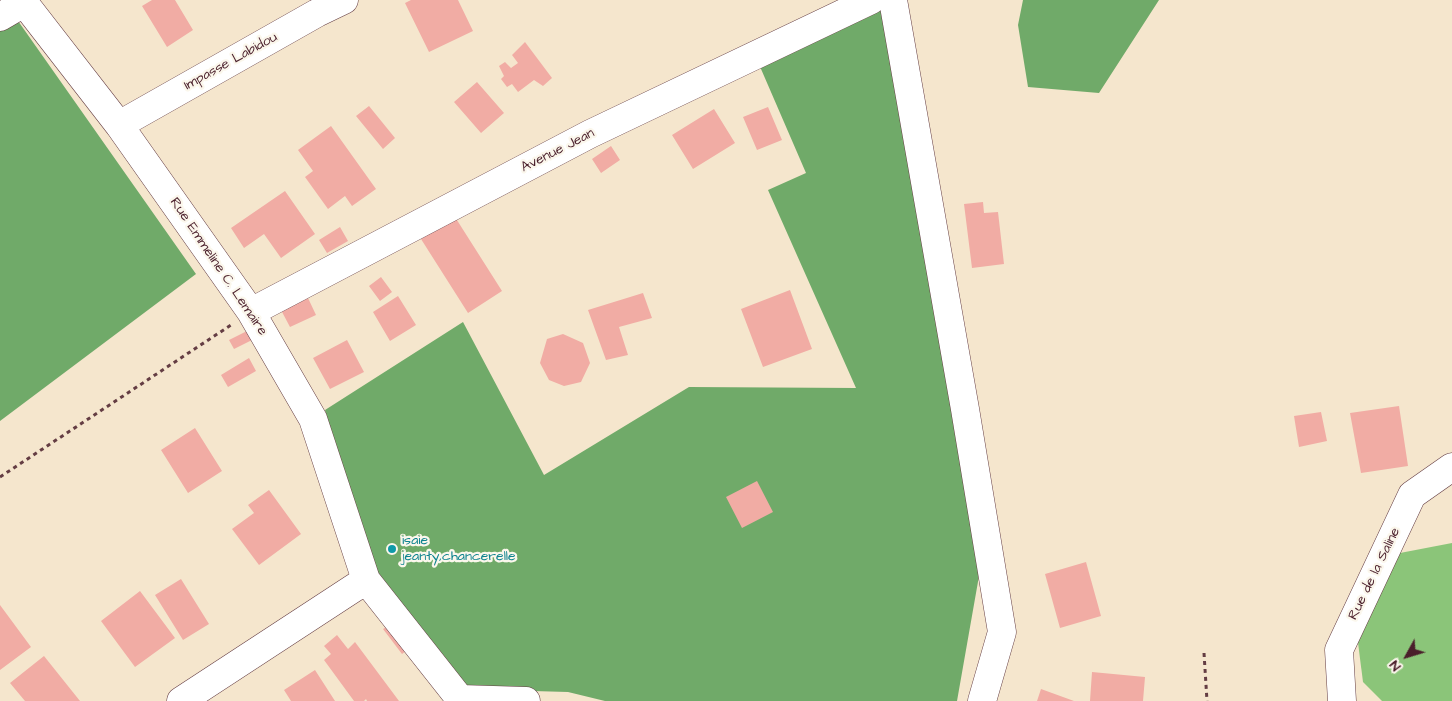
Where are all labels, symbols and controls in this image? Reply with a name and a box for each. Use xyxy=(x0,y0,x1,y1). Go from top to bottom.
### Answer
street label: Impasse Labidou xyxy=(181,29,281,95)
street label: Avenue Jean xyxy=(518,125,598,177)
street label: Rue Emmeline C. Lemaire xyxy=(166,195,270,339)
street label: Rue de la Saline xyxy=(1345,525,1405,623)
place label: isaie jeanty,chancerelle xyxy=(402,533,516,566)
marker: isaie jeanty,chancerelle xyxy=(386,543,398,555)
north arrow xyxy=(1382,631,1432,681)
text: N xyxy=(1385,656,1406,675)

